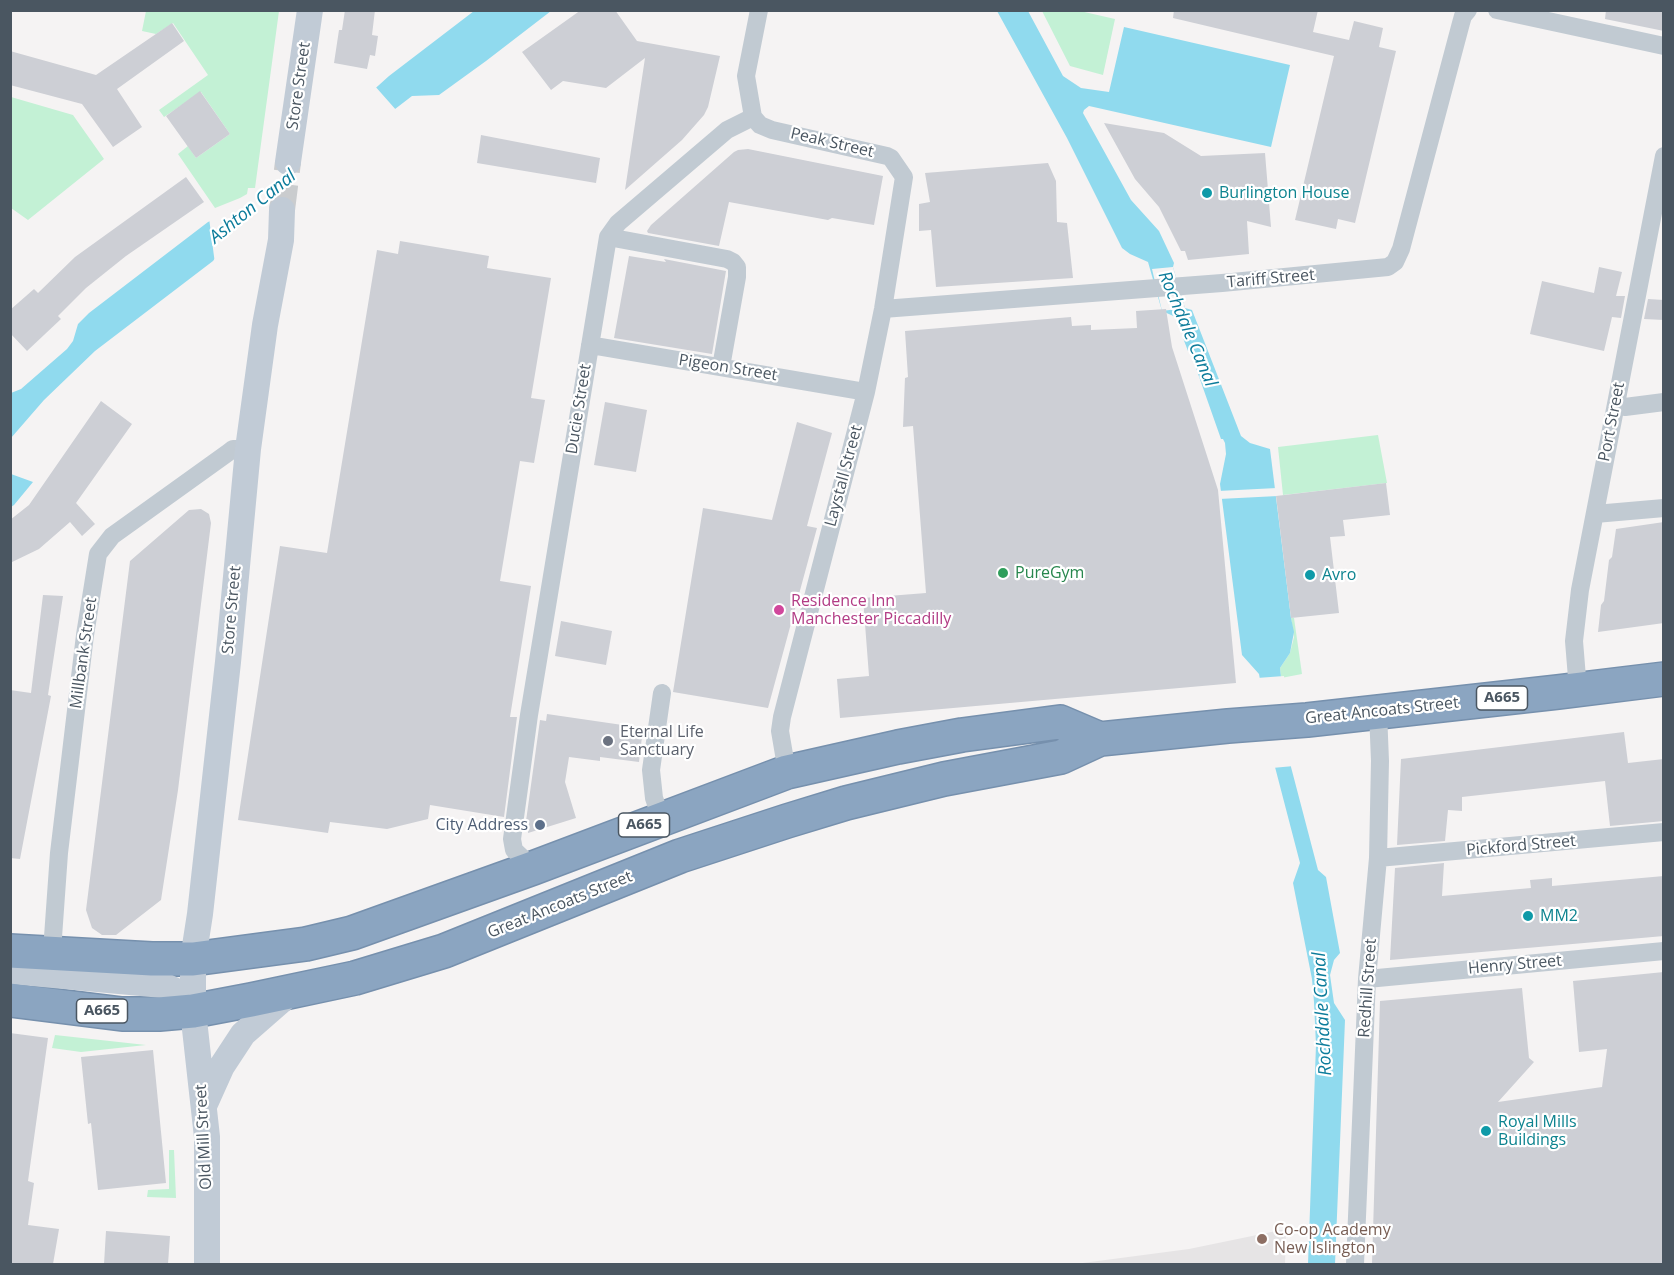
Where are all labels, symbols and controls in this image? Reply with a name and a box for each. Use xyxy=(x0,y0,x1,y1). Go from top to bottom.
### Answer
street label: Store Street xyxy=(283,41,315,131)
street label: Peak Street xyxy=(789,124,875,162)
water label: Ashton Canal xyxy=(205,166,301,248)
place label: Burlington House xyxy=(1219,183,1349,203)
marker: Burlington House xyxy=(1200,186,1214,200)
street label: Tariff Street xyxy=(1226,266,1316,292)
water label: Rochdale Canal xyxy=(1153,268,1221,390)
street label: Pigeon Street xyxy=(677,351,779,385)
street label: Ducie Street xyxy=(562,363,596,455)
street label: Port Street xyxy=(1595,381,1629,463)
street label: Laystall Street xyxy=(821,423,867,529)
place label: PureGym xyxy=(1015,563,1084,583)
street label: Store Street xyxy=(219,565,245,655)
place label: Avro xyxy=(1322,565,1356,585)
marker: PureGym xyxy=(996,566,1010,580)
marker: Avro xyxy=(1303,568,1317,582)
place label: Residence Inn Manchester Piccadilly xyxy=(791,591,951,629)
street label: Millbank Street xyxy=(67,596,101,710)
marker: Residence Inn Manchester Piccadilly xyxy=(772,603,786,617)
road number: A665 xyxy=(1476,686,1528,710)
street label: Great Ancoats Street xyxy=(1304,693,1460,729)
place label: Eternal Life Sanctuary xyxy=(620,722,704,760)
marker: Eternal Life Sanctuary xyxy=(601,734,615,748)
road number: A665 xyxy=(618,813,670,837)
place label: City Address xyxy=(436,815,528,835)
marker: City Address xyxy=(533,818,547,832)
street label: Pickford Street xyxy=(1465,832,1577,860)
street label: Great Ancoats Street xyxy=(485,867,635,943)
place label: MM2 xyxy=(1540,906,1578,926)
marker: MM2 xyxy=(1521,909,1535,923)
street label: Redhill Street xyxy=(1355,938,1381,1038)
street label: Henry Street xyxy=(1467,951,1563,979)
water label: Rochdale Canal xyxy=(1309,952,1337,1076)
road number: A665 xyxy=(76,999,128,1023)
street label: Old Mill Street xyxy=(192,1084,216,1190)
place label: Royal Mills Buildings xyxy=(1498,1112,1577,1150)
marker: Royal Mills Buildings xyxy=(1479,1124,1493,1138)
place label: Co-op Academy New Islington xyxy=(1274,1220,1391,1258)
marker: Co-op Academy New Islington xyxy=(1255,1232,1269,1246)

